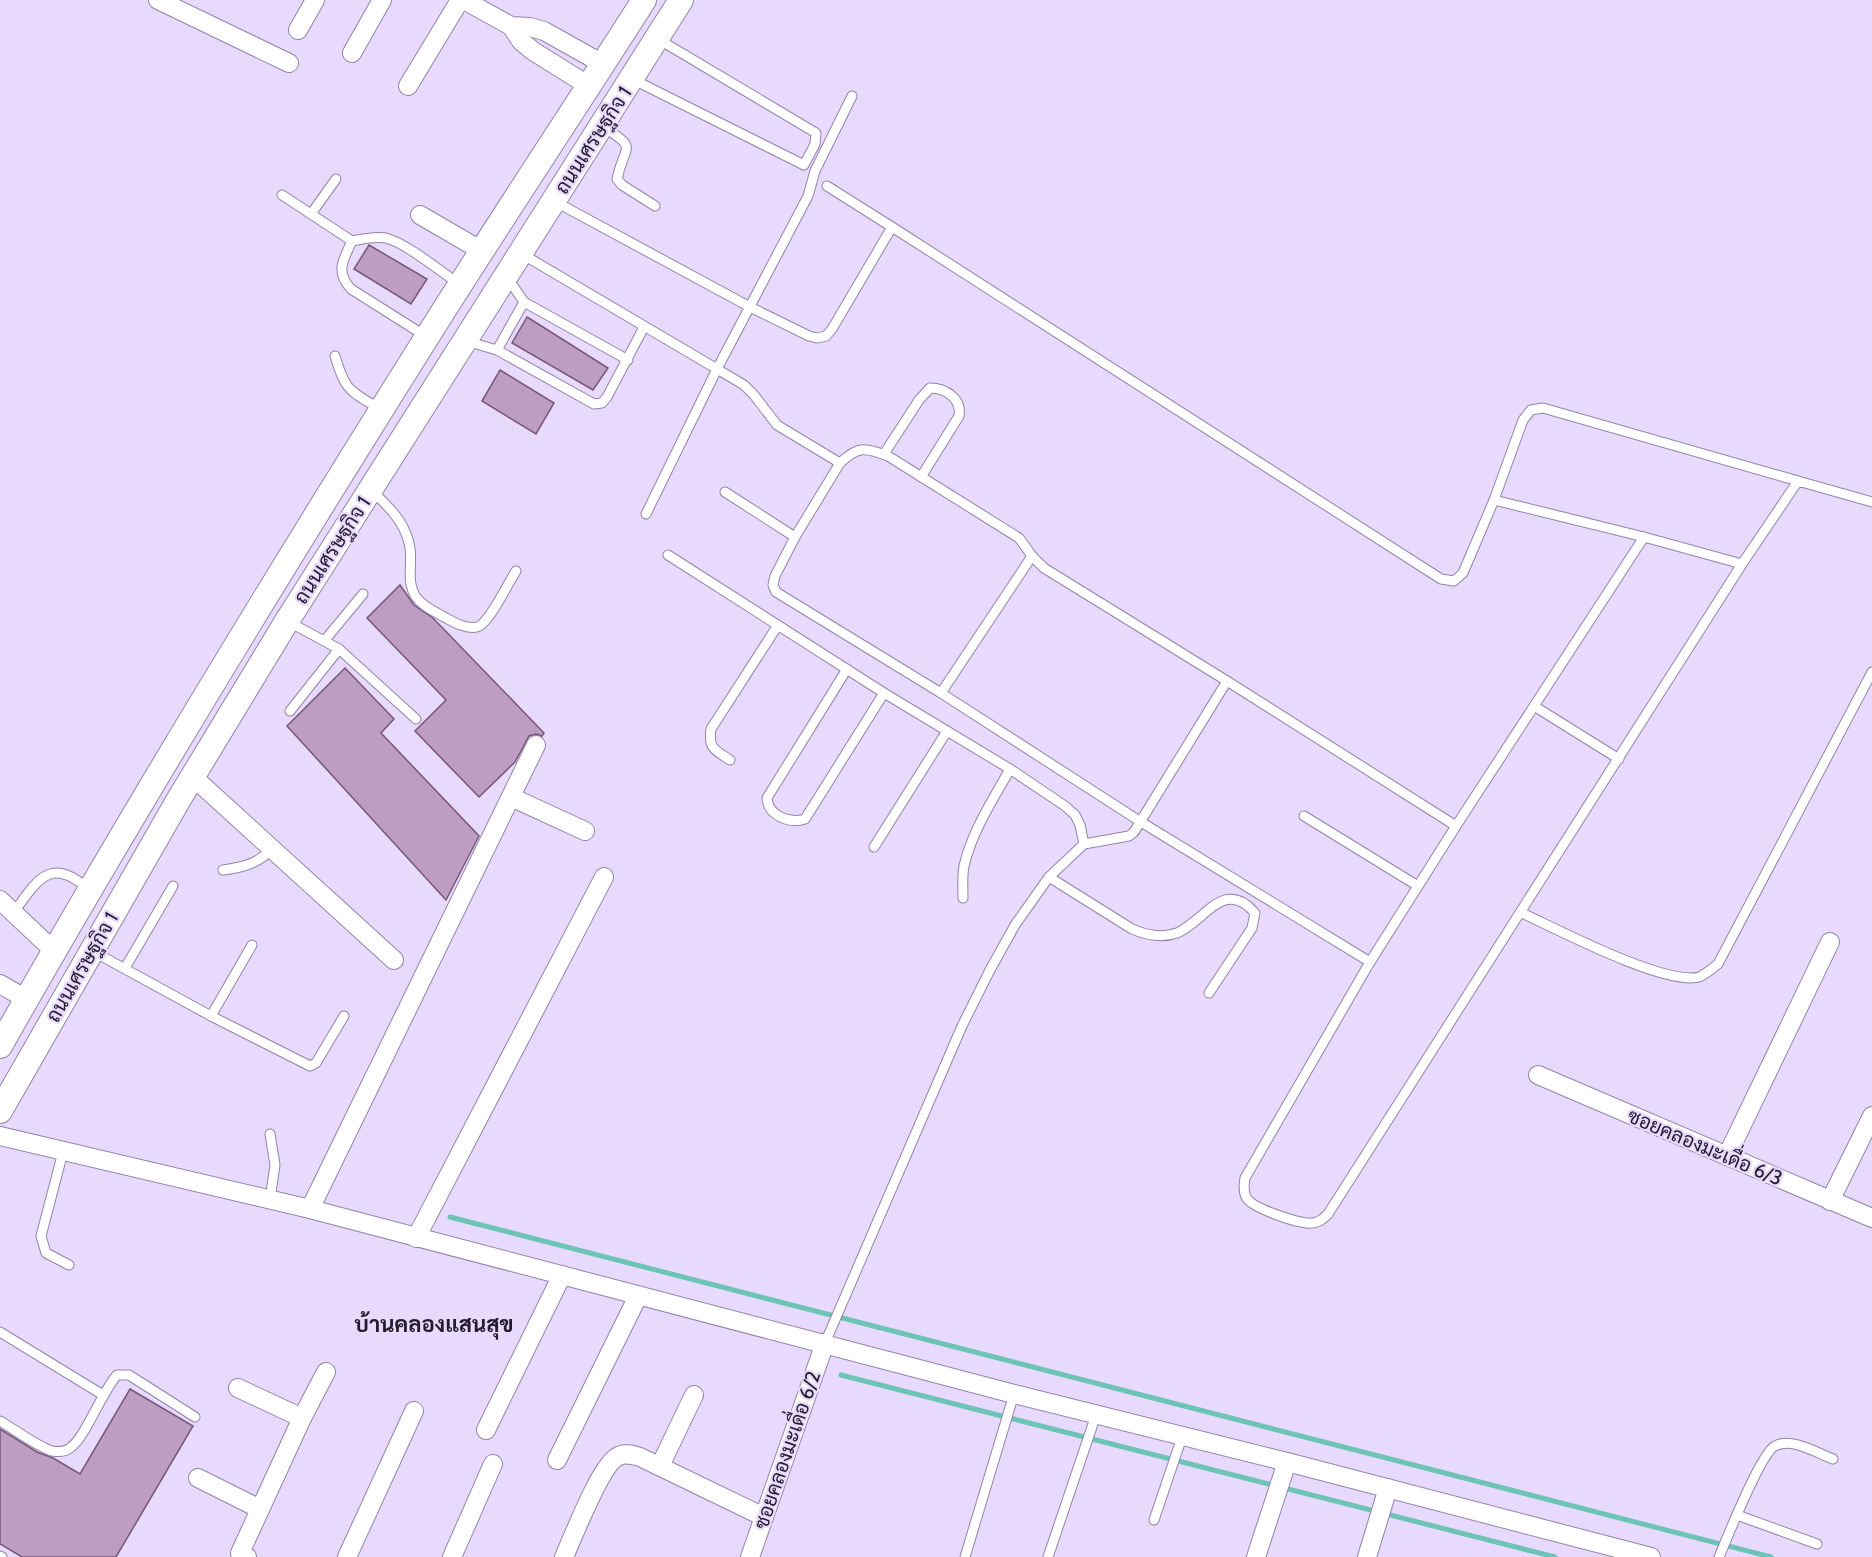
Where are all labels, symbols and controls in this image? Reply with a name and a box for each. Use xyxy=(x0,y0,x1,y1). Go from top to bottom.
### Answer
street label: ถนนเศรษฐกิจ 1 xyxy=(549,82,637,199)
street label: ถนนเศรษฐกิจ 1 xyxy=(288,492,376,609)
street label: ถนนเศรษฐกิจ 1 xyxy=(41,908,124,1027)
street label: ซอยคลองมะเดื่อ 6/3 xyxy=(1624,1099,1788,1190)
district label: บ้านคลองแสนสุข xyxy=(355,1310,513,1340)
street label: ซอยคลองมะเดื่อ 6/2 xyxy=(744,1366,825,1532)

